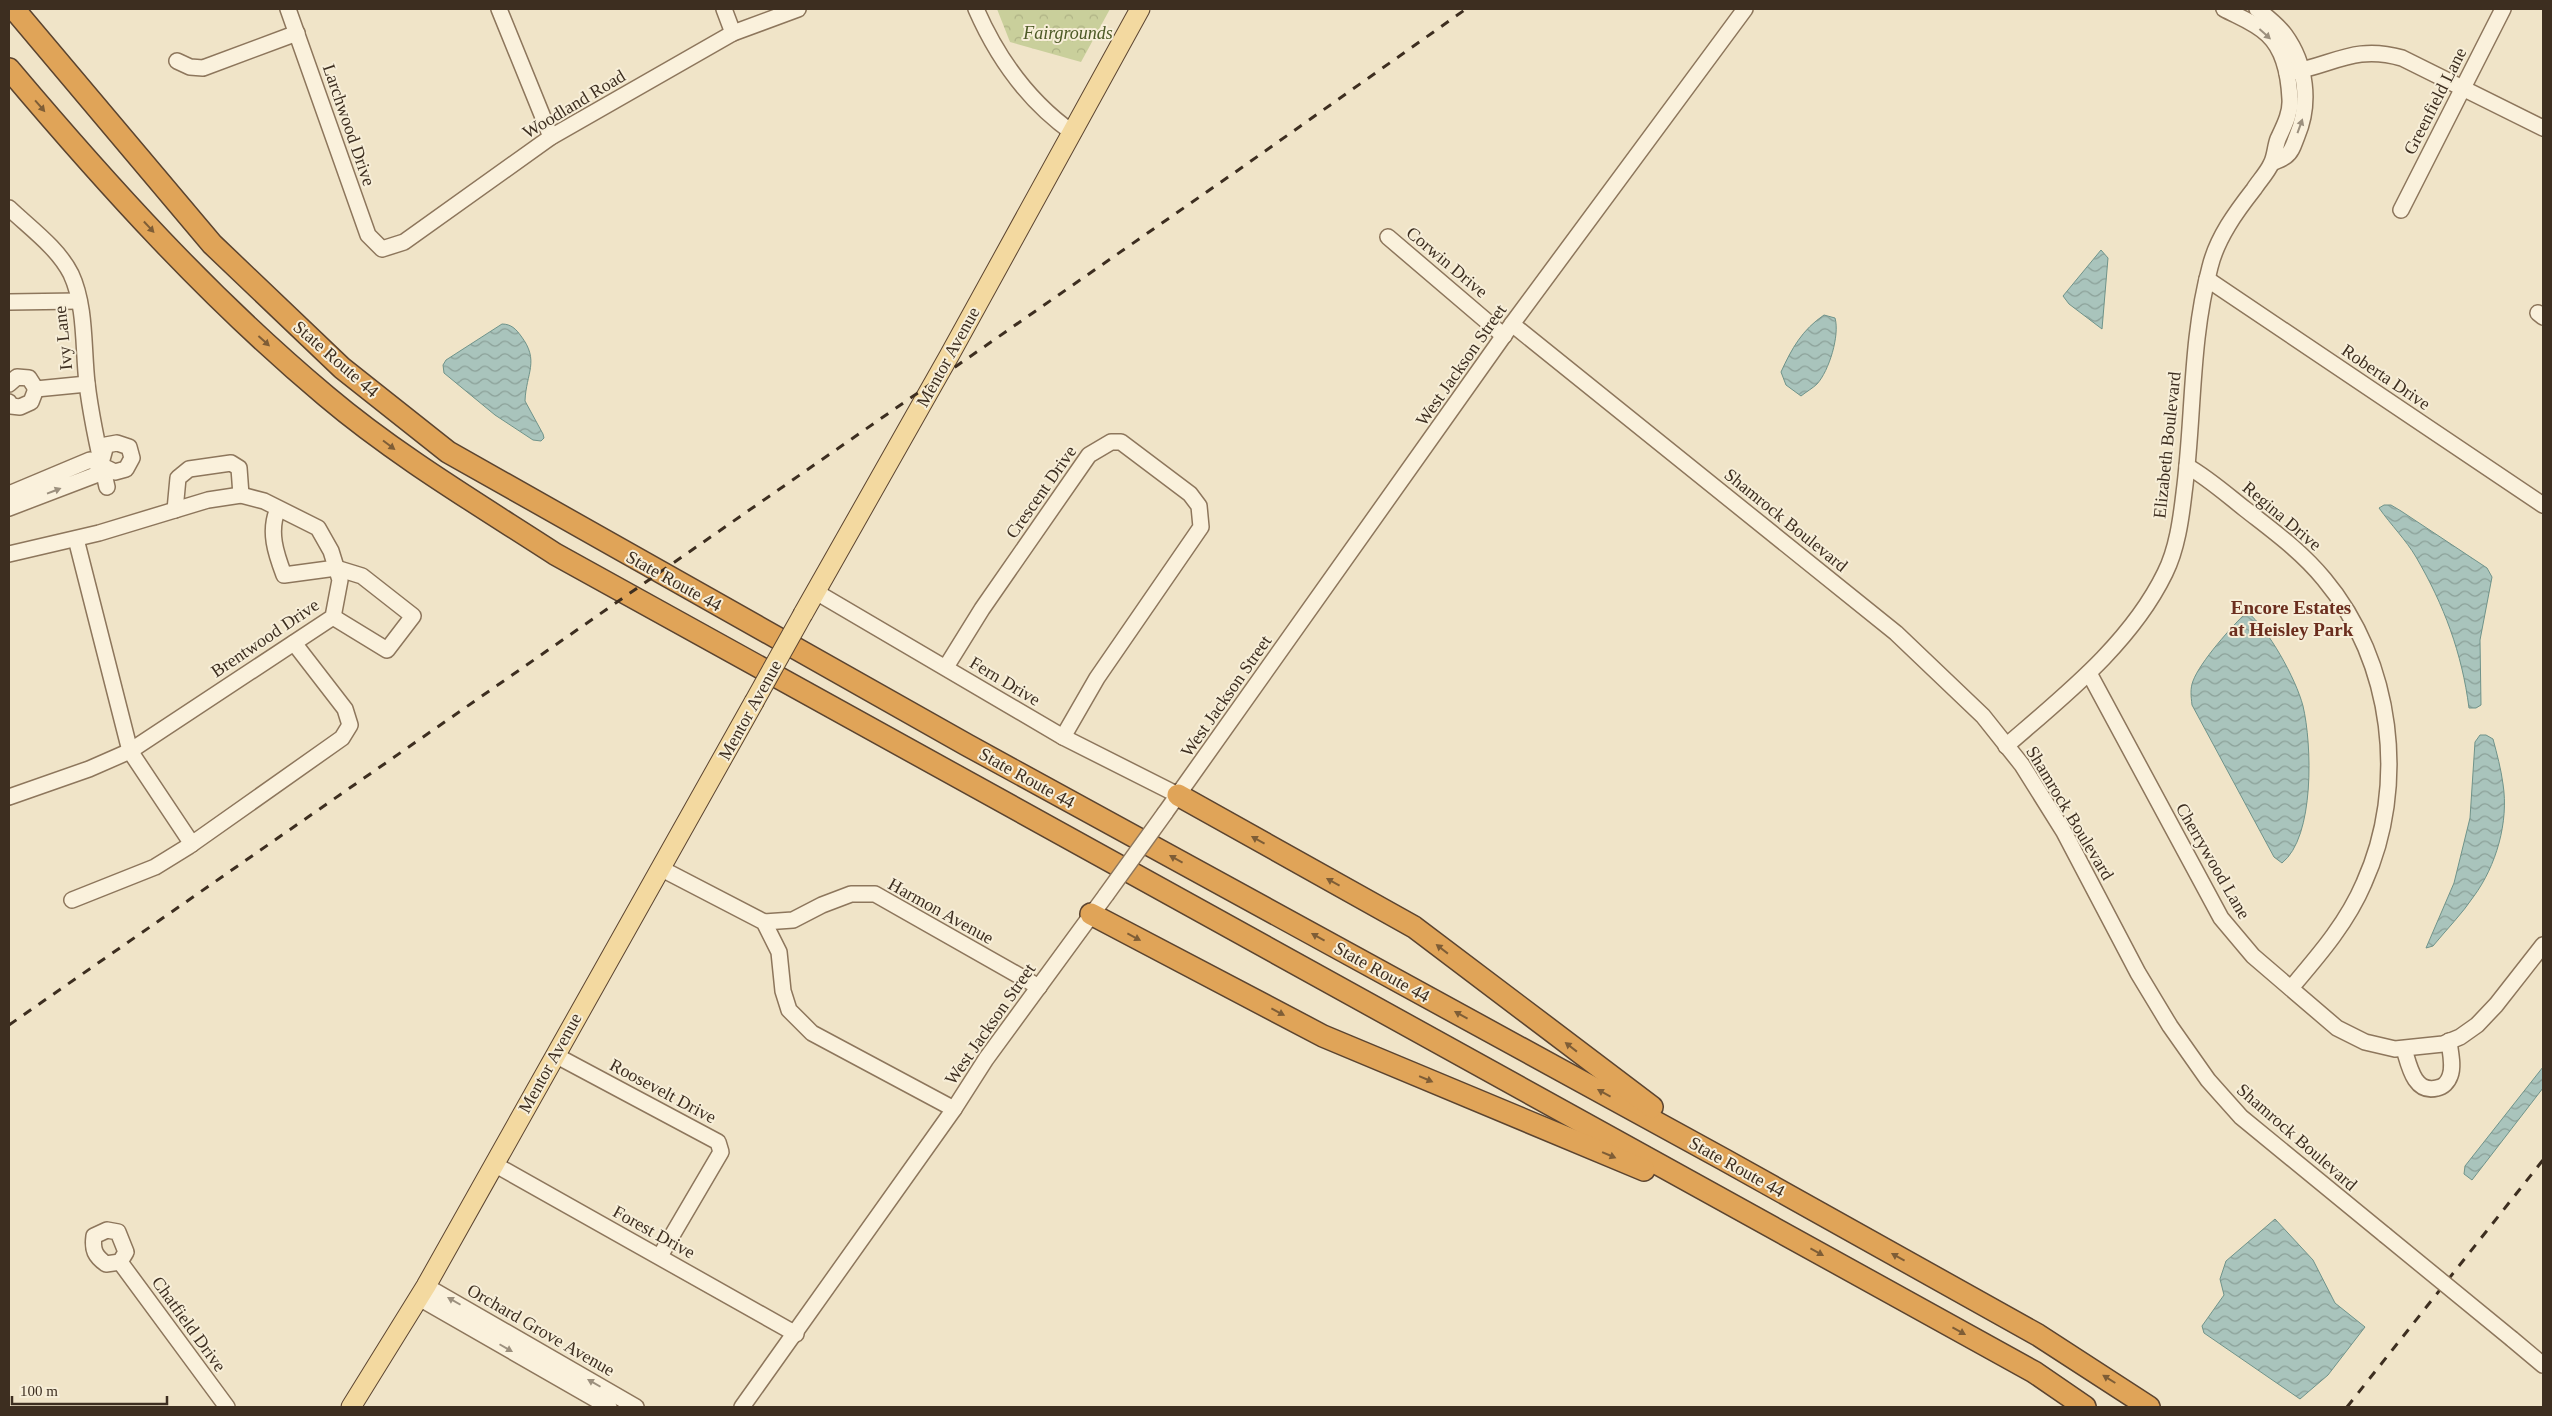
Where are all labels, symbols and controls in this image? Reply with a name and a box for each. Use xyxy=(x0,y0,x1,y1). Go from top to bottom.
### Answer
park label: Fairgrounds xyxy=(1022,23,1113,43)
one-way arrow xyxy=(2259,28,2272,39)
street label: Greenfield Lane xyxy=(2399,44,2471,158)
street label: Larchwood Drive xyxy=(319,61,379,189)
street label: Woodland Road xyxy=(519,66,629,142)
one-way arrow xyxy=(35,99,46,112)
one-way arrow xyxy=(2297,119,2304,134)
one-way arrow xyxy=(143,221,155,233)
street label: Corwin Drive xyxy=(1402,222,1492,302)
street label: West Jackson Street xyxy=(1412,300,1510,430)
street label: Mentor Avenue xyxy=(912,304,984,410)
street label: Ivy Lane xyxy=(50,305,76,371)
street label: State Route 44 xyxy=(289,317,383,401)
one-way arrow xyxy=(258,335,270,347)
street label: Roberta Drive xyxy=(2338,340,2434,414)
street label: Elizabeth Boulevard xyxy=(2149,371,2185,519)
one-way arrow xyxy=(382,440,396,450)
street label: Crescent Drive xyxy=(1002,442,1080,542)
street label: Shamrock Boulevard xyxy=(1720,464,1852,576)
street label: Regina Drive xyxy=(2239,477,2325,555)
one-way arrow xyxy=(47,487,62,495)
street label: State Route 44 xyxy=(623,547,725,615)
street label: Brentwood Drive xyxy=(207,595,323,681)
district label: Encore Estates at Heisley Park xyxy=(2229,597,2354,640)
street label: West Jackson Street xyxy=(1177,631,1275,761)
street label: Fern Drive xyxy=(966,652,1044,710)
street label: Mentor Avenue xyxy=(714,657,786,763)
street label: Shamrock Boulevard xyxy=(2022,743,2118,883)
street label: State Route 44 xyxy=(976,744,1078,812)
street label: Cherrywood Lane xyxy=(2172,800,2254,922)
one-way arrow xyxy=(1252,836,1265,845)
one-way arrow xyxy=(1169,855,1183,863)
street label: Harmon Avenue xyxy=(885,874,997,948)
one-way arrow xyxy=(1326,878,1339,887)
one-way arrow xyxy=(1127,933,1142,941)
one-way arrow xyxy=(1311,933,1326,941)
street label: State Route 44 xyxy=(1331,938,1433,1006)
one-way arrow xyxy=(1436,943,1449,954)
street label: West Jackson Street xyxy=(941,959,1039,1089)
one-way arrow xyxy=(1271,1008,1286,1016)
street label: Mentor Avenue xyxy=(514,1010,586,1116)
one-way arrow xyxy=(1454,1011,1468,1020)
one-way arrow xyxy=(1565,1042,1578,1053)
street label: Roosevelt Drive xyxy=(606,1055,720,1127)
one-way arrow xyxy=(1419,1075,1433,1083)
street label: Shamrock Boulevard xyxy=(2233,1079,2361,1195)
one-way arrow xyxy=(1597,1089,1610,1098)
street label: State Route 44 xyxy=(1686,1133,1788,1201)
one-way arrow xyxy=(1602,1151,1616,1159)
street label: Forest Drive xyxy=(610,1201,698,1263)
one-way arrow xyxy=(1810,1247,1823,1256)
one-way arrow xyxy=(1890,1253,1905,1261)
street label: Chatfield Drive xyxy=(148,1273,230,1375)
street label: Orchard Grove Avenue xyxy=(464,1280,618,1380)
one-way arrow xyxy=(447,1297,460,1306)
one-way arrow xyxy=(1952,1326,1965,1335)
one-way arrow xyxy=(500,1344,513,1353)
scale bar xyxy=(12,1374,168,1406)
one-way arrow xyxy=(2103,1375,2116,1384)
one-way arrow xyxy=(588,1378,601,1387)
text: 100 m xyxy=(20,1383,58,1399)

